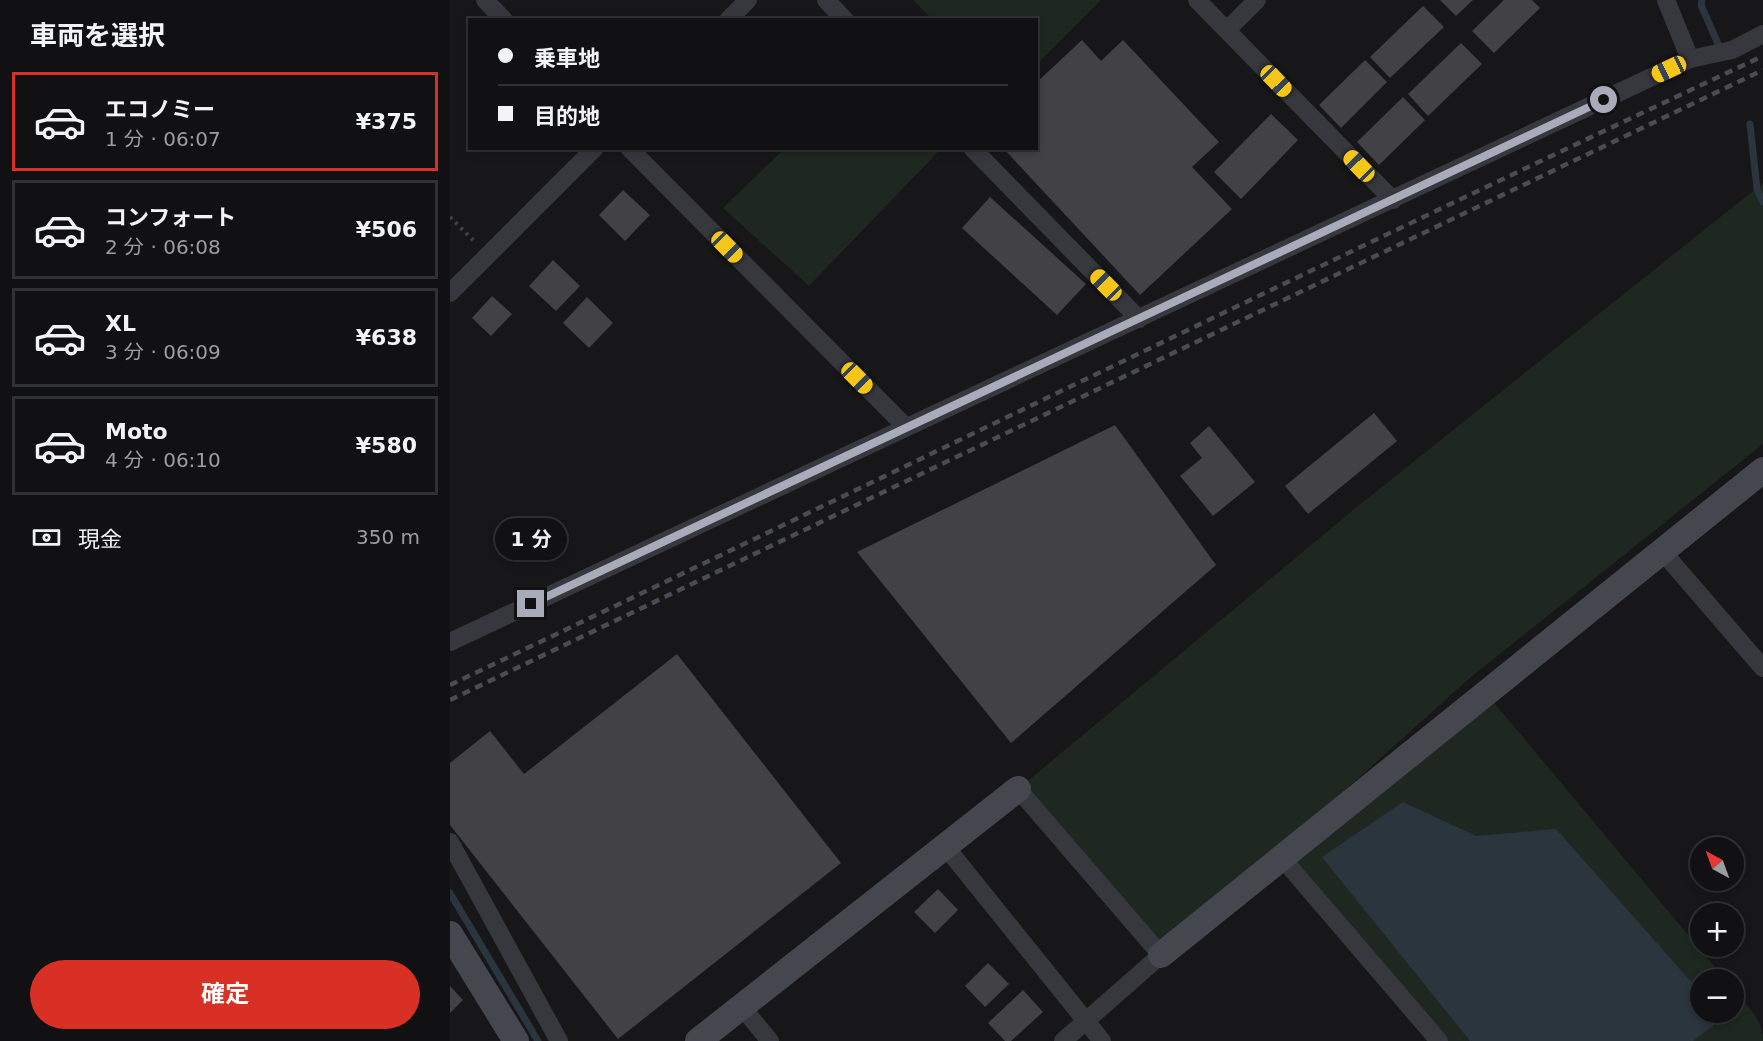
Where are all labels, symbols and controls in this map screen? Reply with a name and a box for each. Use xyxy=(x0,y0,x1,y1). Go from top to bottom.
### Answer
text: 車両を選択 xyxy=(30,20,165,51)
text: 乗車地 xyxy=(534,46,600,71)
car xyxy=(1649,53,1689,85)
car xyxy=(1257,62,1295,100)
route start xyxy=(1590,86,1617,113)
icon: car xyxy=(33,95,87,149)
text: エコノミー xyxy=(105,97,215,122)
text: 目的地 xyxy=(534,104,600,129)
text: ¥375 xyxy=(356,109,417,134)
text: 1 分 · 06:07 xyxy=(105,127,221,151)
car xyxy=(1340,147,1378,185)
icon: car xyxy=(33,203,87,257)
text: コンフォート xyxy=(105,205,236,230)
text: ¥506 xyxy=(356,217,417,242)
car xyxy=(708,228,746,266)
text: 2 分 · 06:08 xyxy=(105,235,221,259)
car xyxy=(1087,266,1125,304)
icon: car xyxy=(33,311,87,365)
text: XL xyxy=(105,311,136,336)
text: ¥638 xyxy=(356,325,417,350)
text: 3 分 · 06:09 xyxy=(105,340,221,364)
car xyxy=(838,359,876,397)
icon: car xyxy=(33,419,87,473)
text: Moto xyxy=(105,419,168,444)
text: ¥580 xyxy=(356,433,417,458)
text: 4 分 · 06:10 xyxy=(105,448,221,472)
callout: 1 分 xyxy=(495,517,567,559)
icon: cash xyxy=(30,521,63,554)
text: 350 m xyxy=(356,525,420,549)
text: 現金 xyxy=(78,527,122,552)
text: 1 分 xyxy=(511,527,551,551)
route end xyxy=(517,590,544,617)
north arrow xyxy=(1690,837,1744,891)
map controls xyxy=(1690,837,1744,1023)
button: + xyxy=(1690,903,1744,957)
button: 確定 xyxy=(30,960,420,1029)
button: − xyxy=(1690,969,1744,1023)

